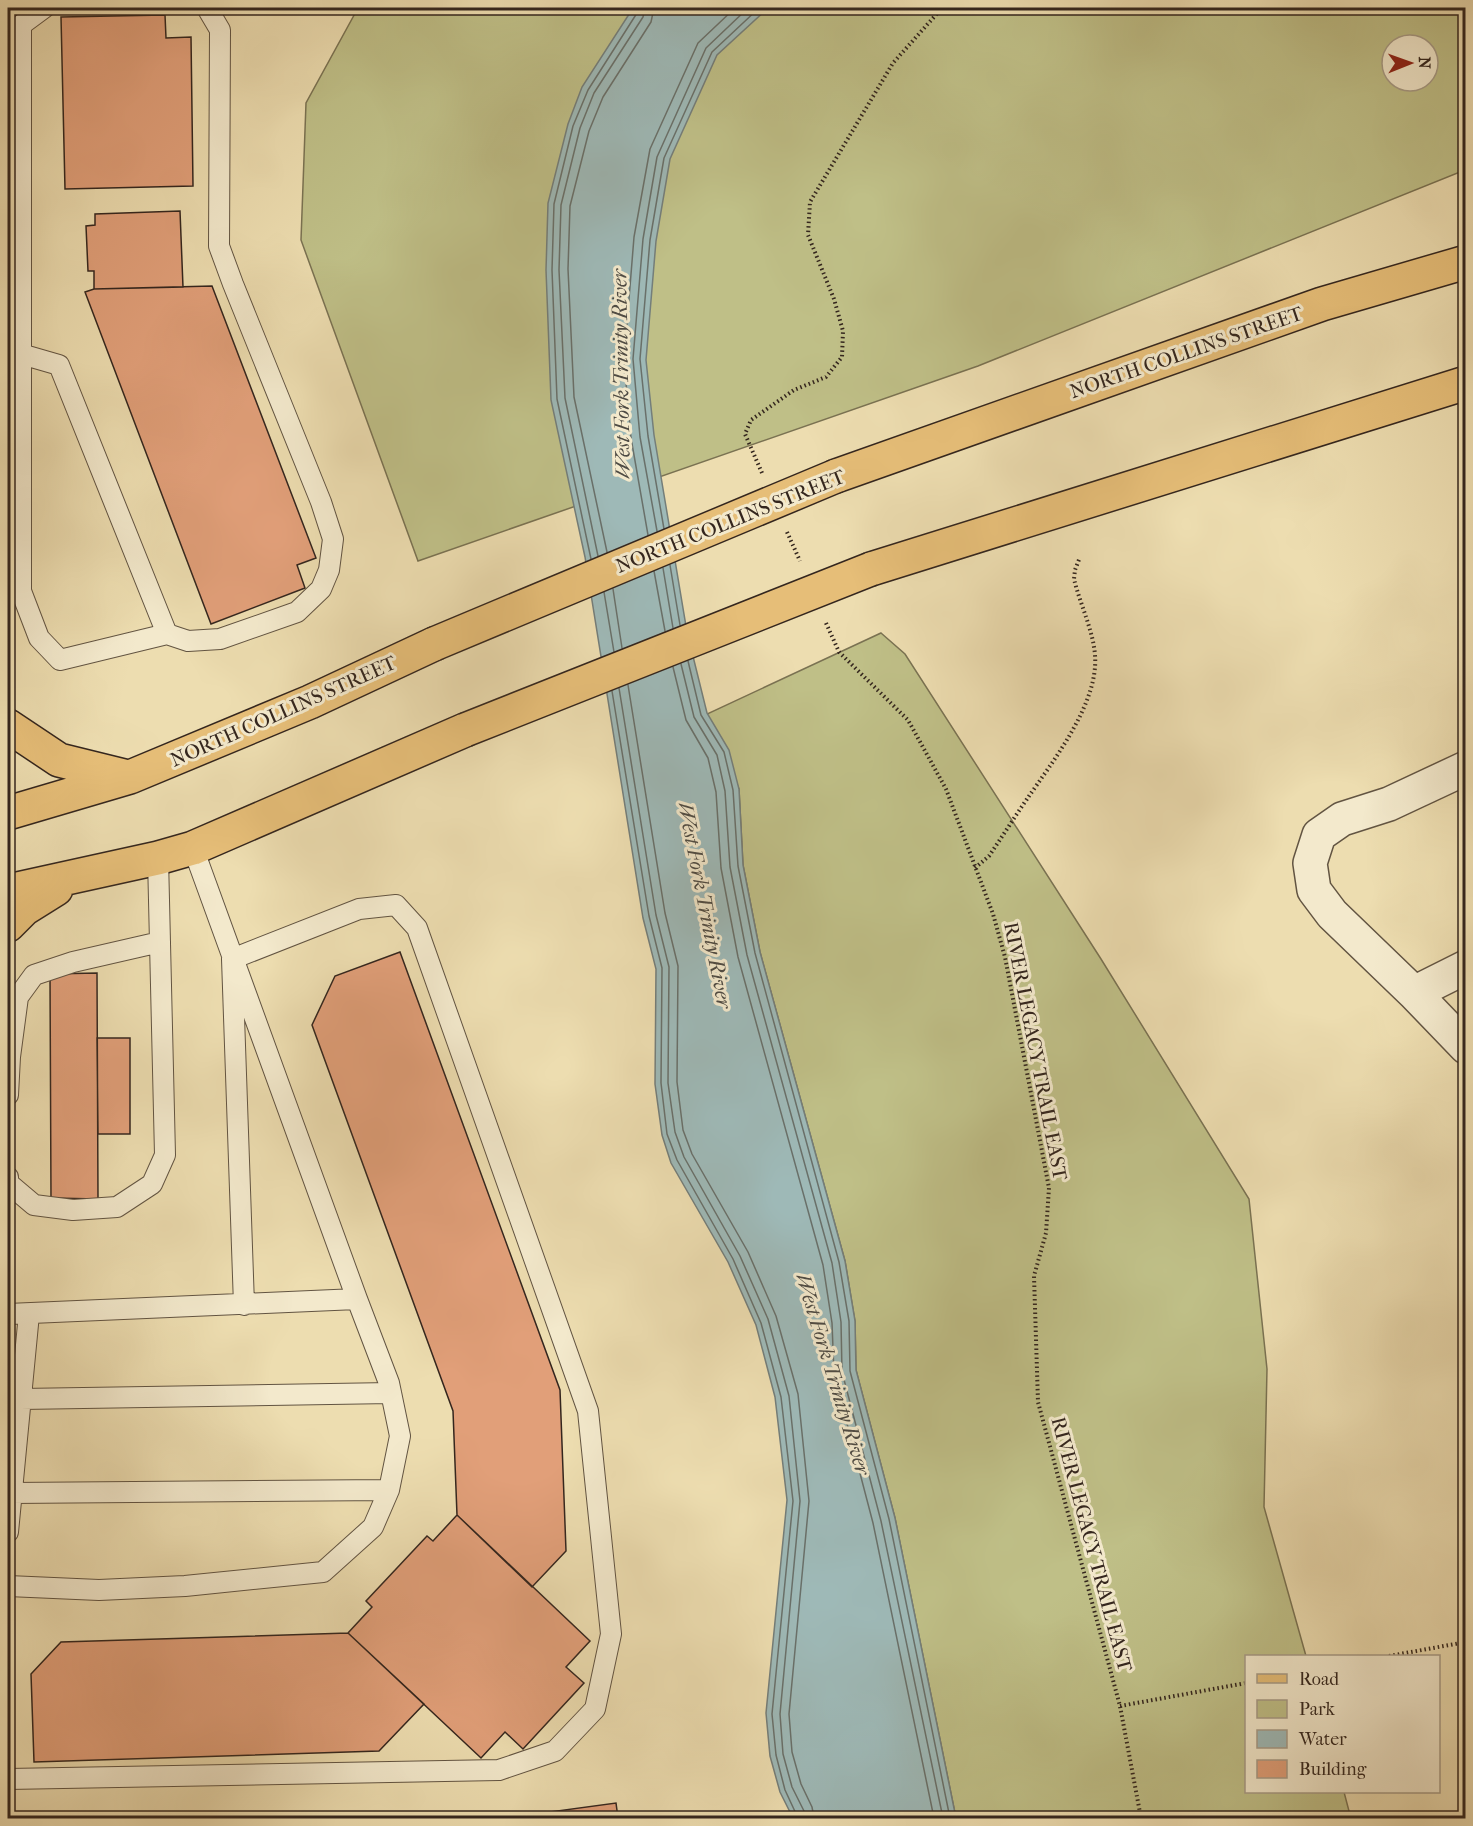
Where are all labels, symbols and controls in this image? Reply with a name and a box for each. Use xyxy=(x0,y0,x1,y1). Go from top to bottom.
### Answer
north arrow xyxy=(1380,33,1440,93)
text: N xyxy=(1415,57,1434,70)
water label: West Fork Trinity River xyxy=(607,267,635,479)
street label: NORTH COLLINS STREET xyxy=(1067,302,1306,403)
street label: NORTH COLLINS STREET xyxy=(612,465,848,578)
street label: NORTH COLLINS STREET xyxy=(167,651,400,772)
water label: West Fork Trinity River xyxy=(673,800,737,1012)
street label: RIVER LEGACY TRAIL EAST xyxy=(999,920,1072,1183)
water label: West Fork Trinity River xyxy=(791,1270,876,1479)
street label: RIVER LEGACY TRAIL EAST xyxy=(1046,1414,1137,1674)
legend xyxy=(1245,1655,1440,1793)
text: Road xyxy=(1299,1669,1339,1690)
text: Park xyxy=(1299,1699,1336,1720)
text: Water xyxy=(1298,1729,1347,1750)
text: Building xyxy=(1299,1759,1367,1780)

